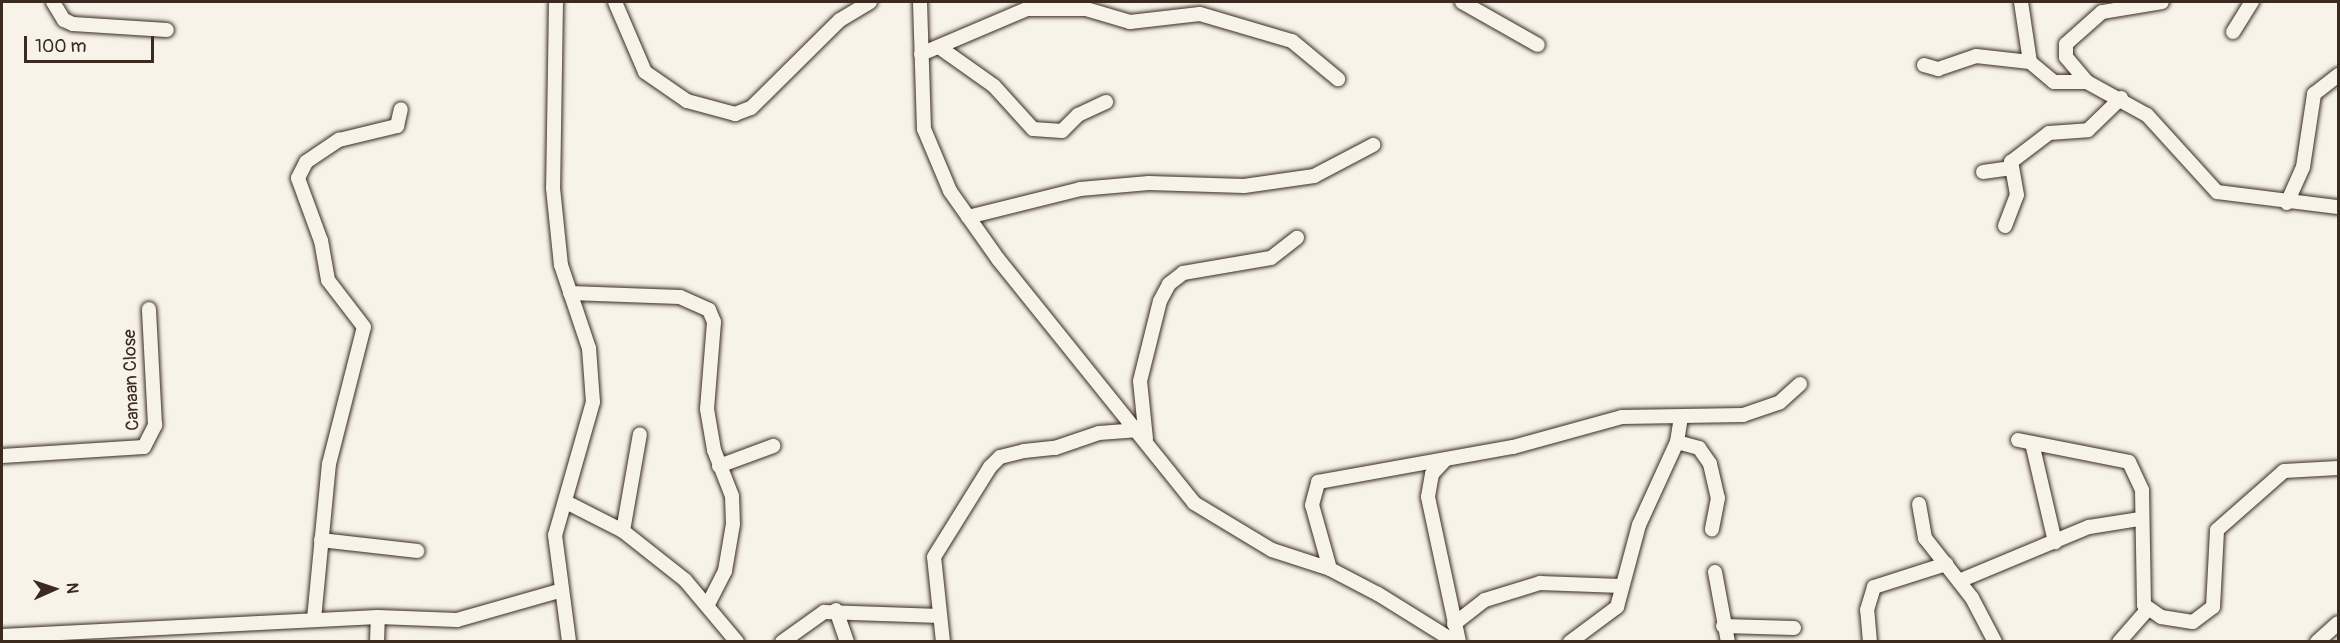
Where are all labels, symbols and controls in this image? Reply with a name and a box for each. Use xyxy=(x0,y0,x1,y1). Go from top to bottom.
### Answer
scale bar xyxy=(27,24,158,62)
text: 100 m xyxy=(35,35,87,58)
street label: Canaan Close xyxy=(119,329,145,431)
north arrow xyxy=(24,559,84,619)
text: N xyxy=(62,582,82,594)

